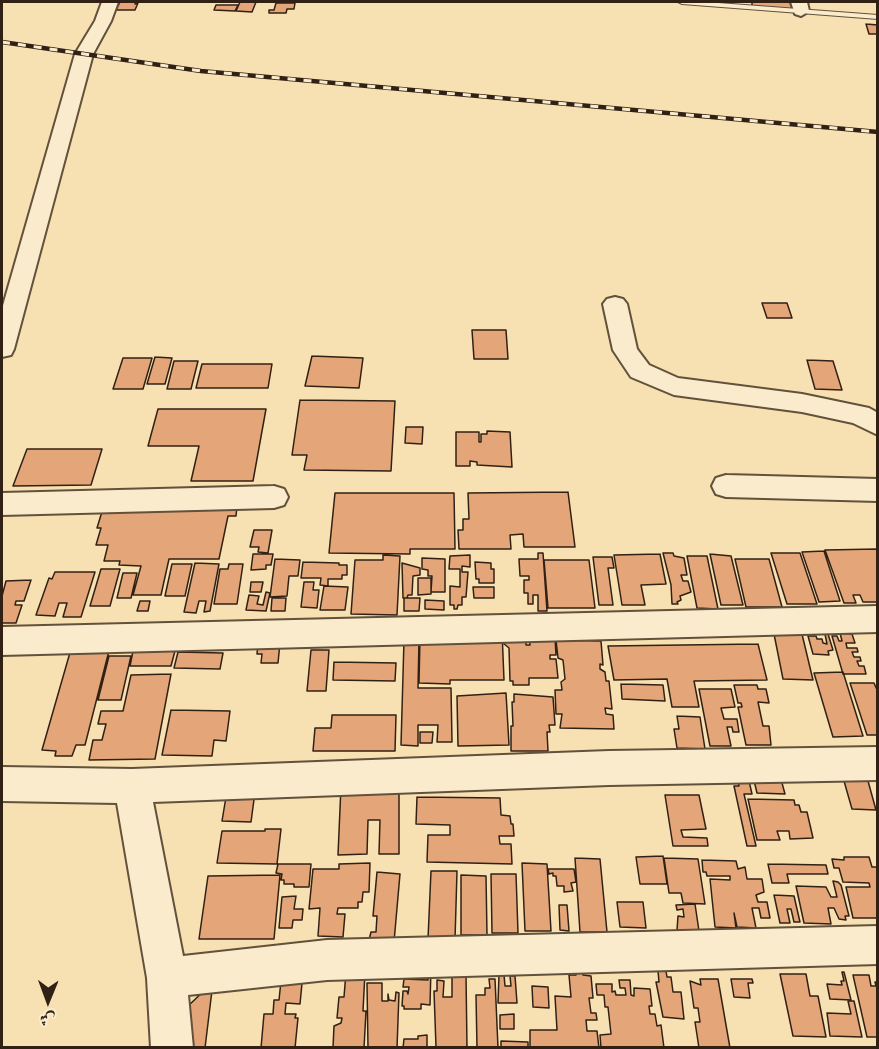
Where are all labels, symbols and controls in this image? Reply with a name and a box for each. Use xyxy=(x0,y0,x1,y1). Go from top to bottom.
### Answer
north arrow xyxy=(18,971,78,1031)
text: ش xyxy=(40,1010,56,1029)

